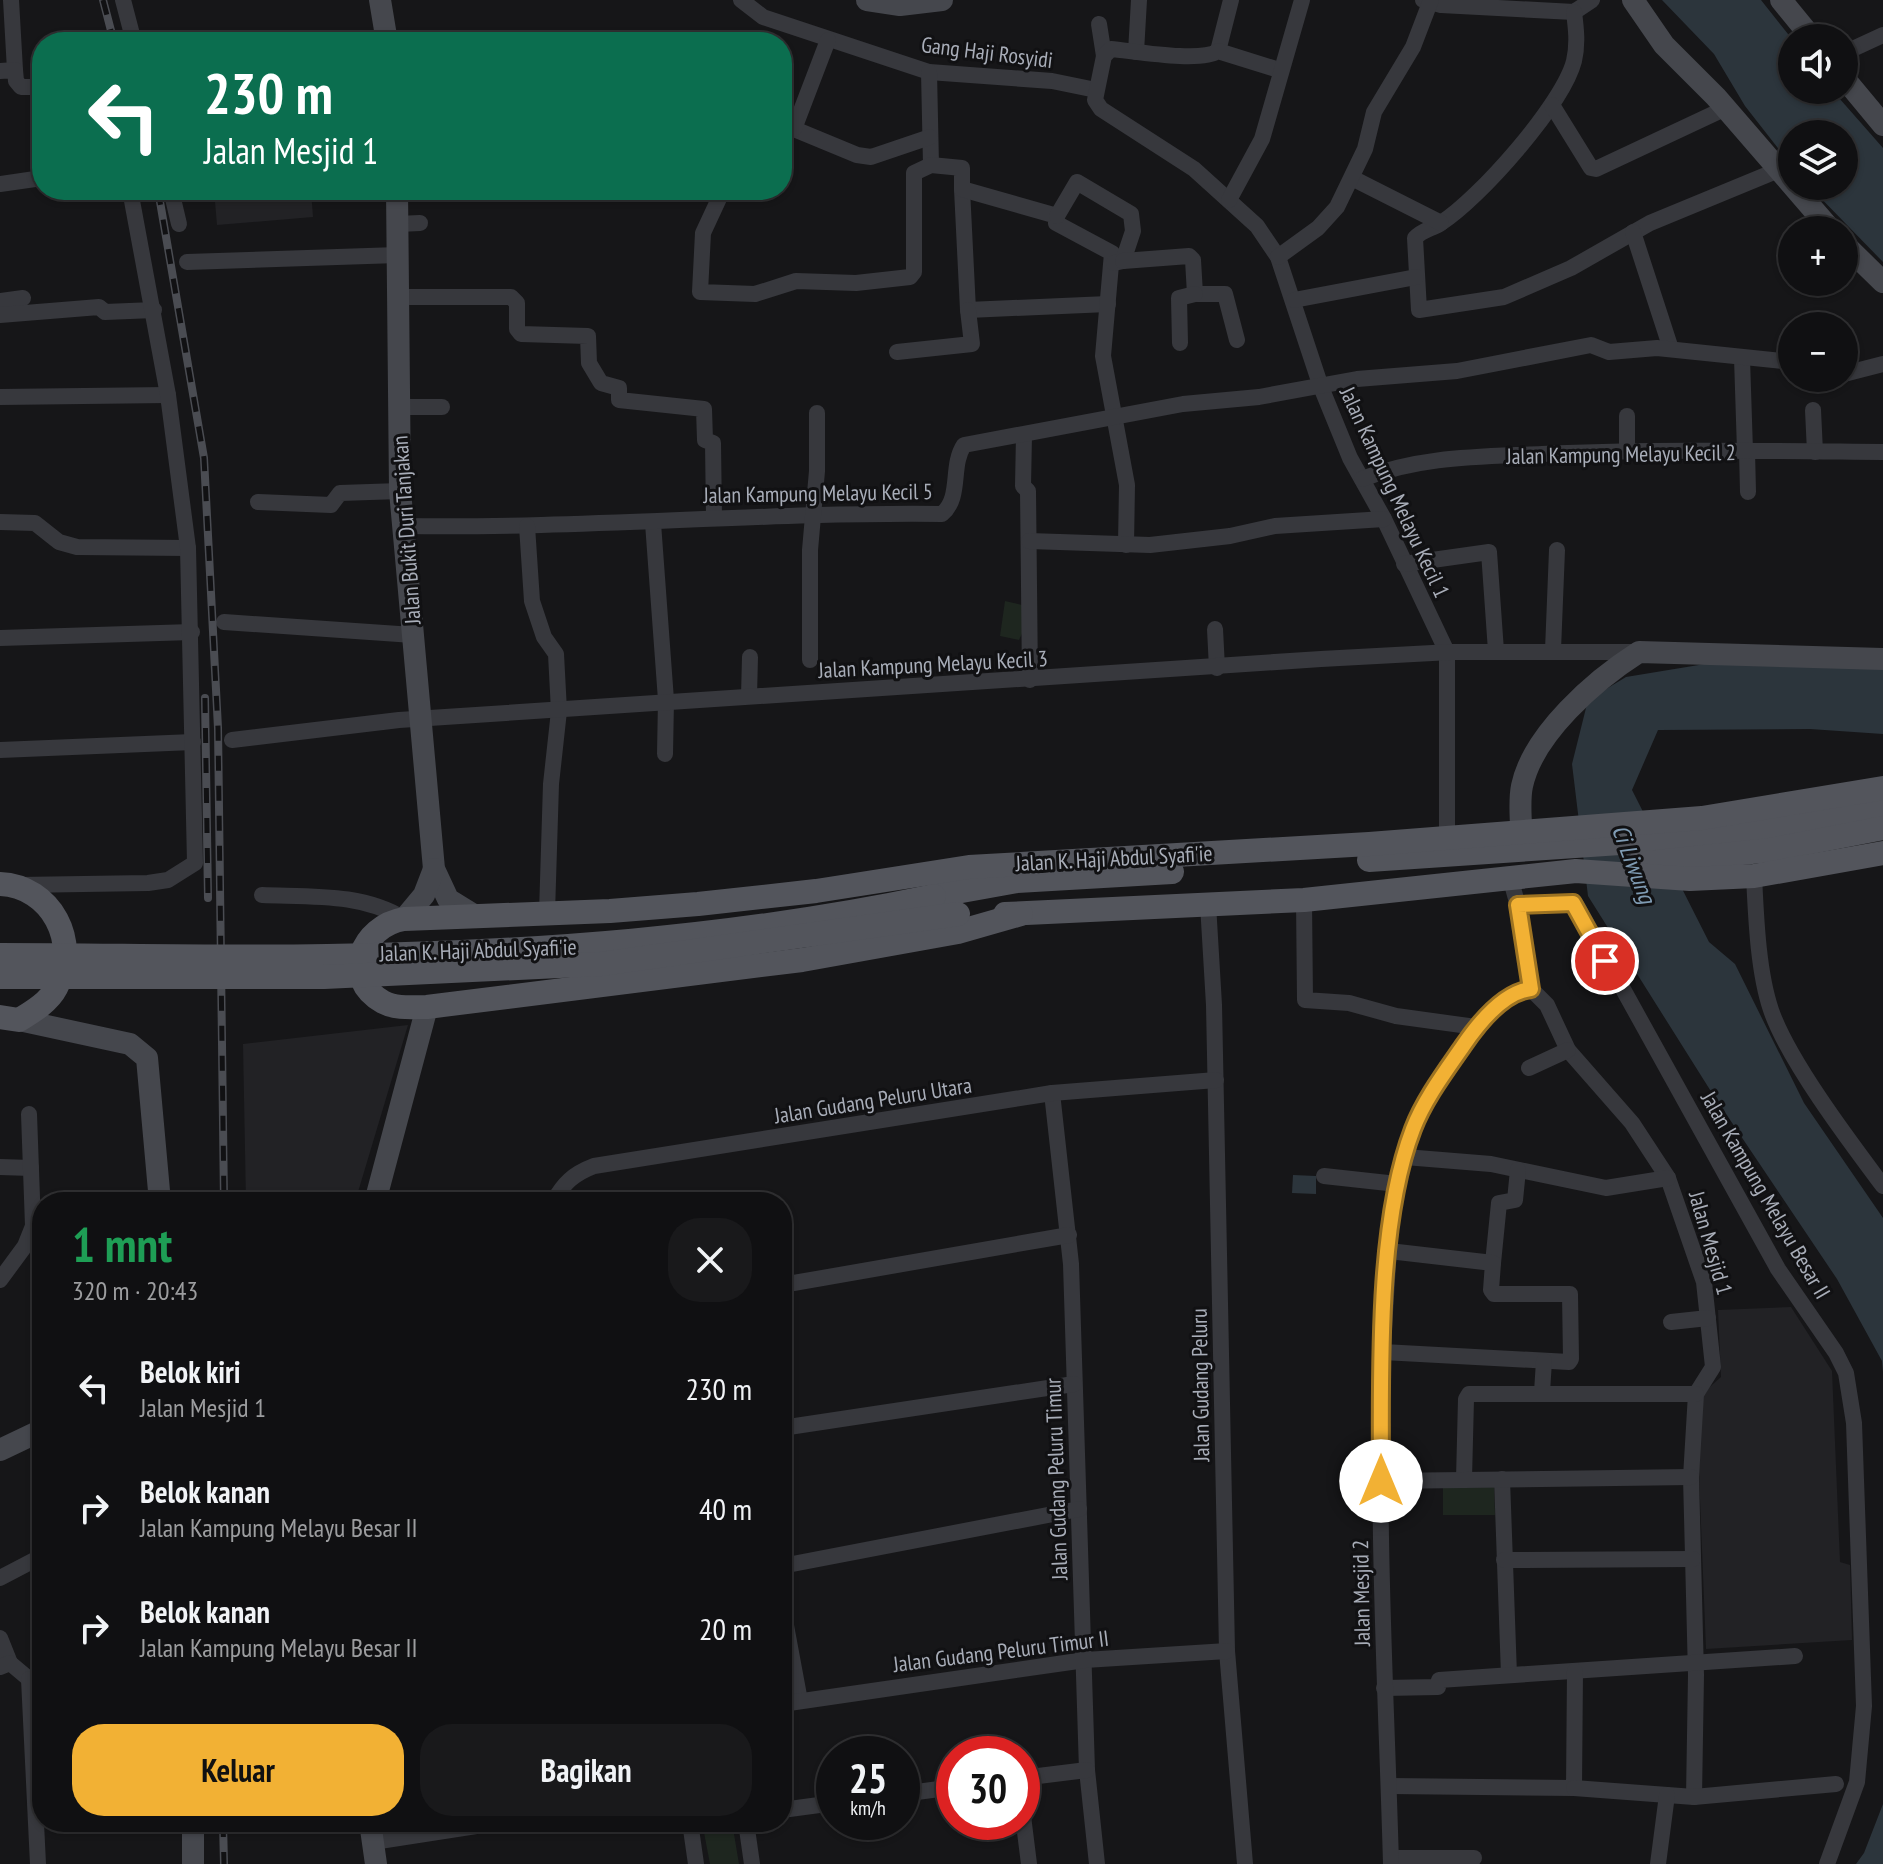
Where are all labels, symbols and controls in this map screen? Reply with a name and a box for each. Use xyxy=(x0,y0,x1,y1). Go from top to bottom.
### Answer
map controls xyxy=(1778,24,1858,392)
button: sound xyxy=(1778,24,1858,104)
street label: Gang Haji Rosyidi xyxy=(920,30,1054,74)
text: 230 m xyxy=(204,57,333,129)
icon: left xyxy=(72,64,176,168)
button: layers xyxy=(1778,120,1858,200)
text: Jalan Mesjid 1 xyxy=(204,127,378,174)
button: + xyxy=(1778,216,1858,296)
button: − xyxy=(1778,312,1858,392)
street label: Jalan Kampung Melayu Kecil 1 xyxy=(1333,381,1456,602)
street label: Jalan Bukit Duri Tanjakan xyxy=(385,435,427,626)
street label: Jalan Kampung Melayu Kecil 2 xyxy=(1505,438,1736,470)
street label: Jalan Kampung Melayu Kecil 5 xyxy=(702,477,933,509)
street label: Jalan Kampung Melayu Kecil 3 xyxy=(817,644,1048,684)
water label: Ci Liwung xyxy=(1605,820,1664,909)
street label: Jalan K. Haji Abdul Syafi'ie xyxy=(1014,839,1213,877)
pin xyxy=(1571,927,1639,995)
street label: Jalan K. Haji Abdul Syafi'ie xyxy=(378,933,577,967)
icon: arrive xyxy=(1583,939,1627,983)
street label: Jalan Gudang Peluru Utara xyxy=(771,1071,974,1130)
street label: Jalan Kampung Melayu Besar II xyxy=(1695,1085,1837,1304)
street label: Jalan Mesjid 1 xyxy=(1683,1187,1739,1298)
text: 1 mnt xyxy=(72,1213,172,1275)
button: close xyxy=(668,1218,752,1302)
text: 320 m · 20:43 xyxy=(72,1274,198,1307)
street label: Jalan Gudang Peluru xyxy=(1185,1308,1215,1463)
text: Belok kiri xyxy=(140,1352,241,1391)
icon: left xyxy=(72,1366,116,1410)
text: 230 m xyxy=(686,1369,752,1408)
street label: Jalan Gudang Peluru Timur xyxy=(1038,1378,1074,1581)
text: Jalan Mesjid 1 xyxy=(140,1391,266,1424)
position arrow xyxy=(1339,1439,1423,1523)
text: Belok kanan xyxy=(140,1472,270,1511)
icon: right xyxy=(72,1486,116,1530)
text: 40 m xyxy=(699,1489,752,1528)
text: Jalan Kampung Melayu Besar II xyxy=(140,1511,418,1544)
street label: Jalan Mesjid 2 xyxy=(1346,1540,1376,1647)
text: Belok kanan xyxy=(140,1592,270,1631)
icon: right xyxy=(72,1606,116,1650)
text: 20 m xyxy=(699,1609,752,1648)
street label: Jalan Gudang Peluru Timur II xyxy=(891,1624,1110,1678)
text: Jalan Kampung Melayu Besar II xyxy=(140,1631,418,1664)
button: Keluar xyxy=(72,1724,404,1816)
button: Bagikan xyxy=(420,1724,752,1816)
speed limit sign: 30 xyxy=(936,1736,1040,1840)
text: 25 xyxy=(849,1752,887,1804)
text: km/h xyxy=(850,1795,886,1821)

